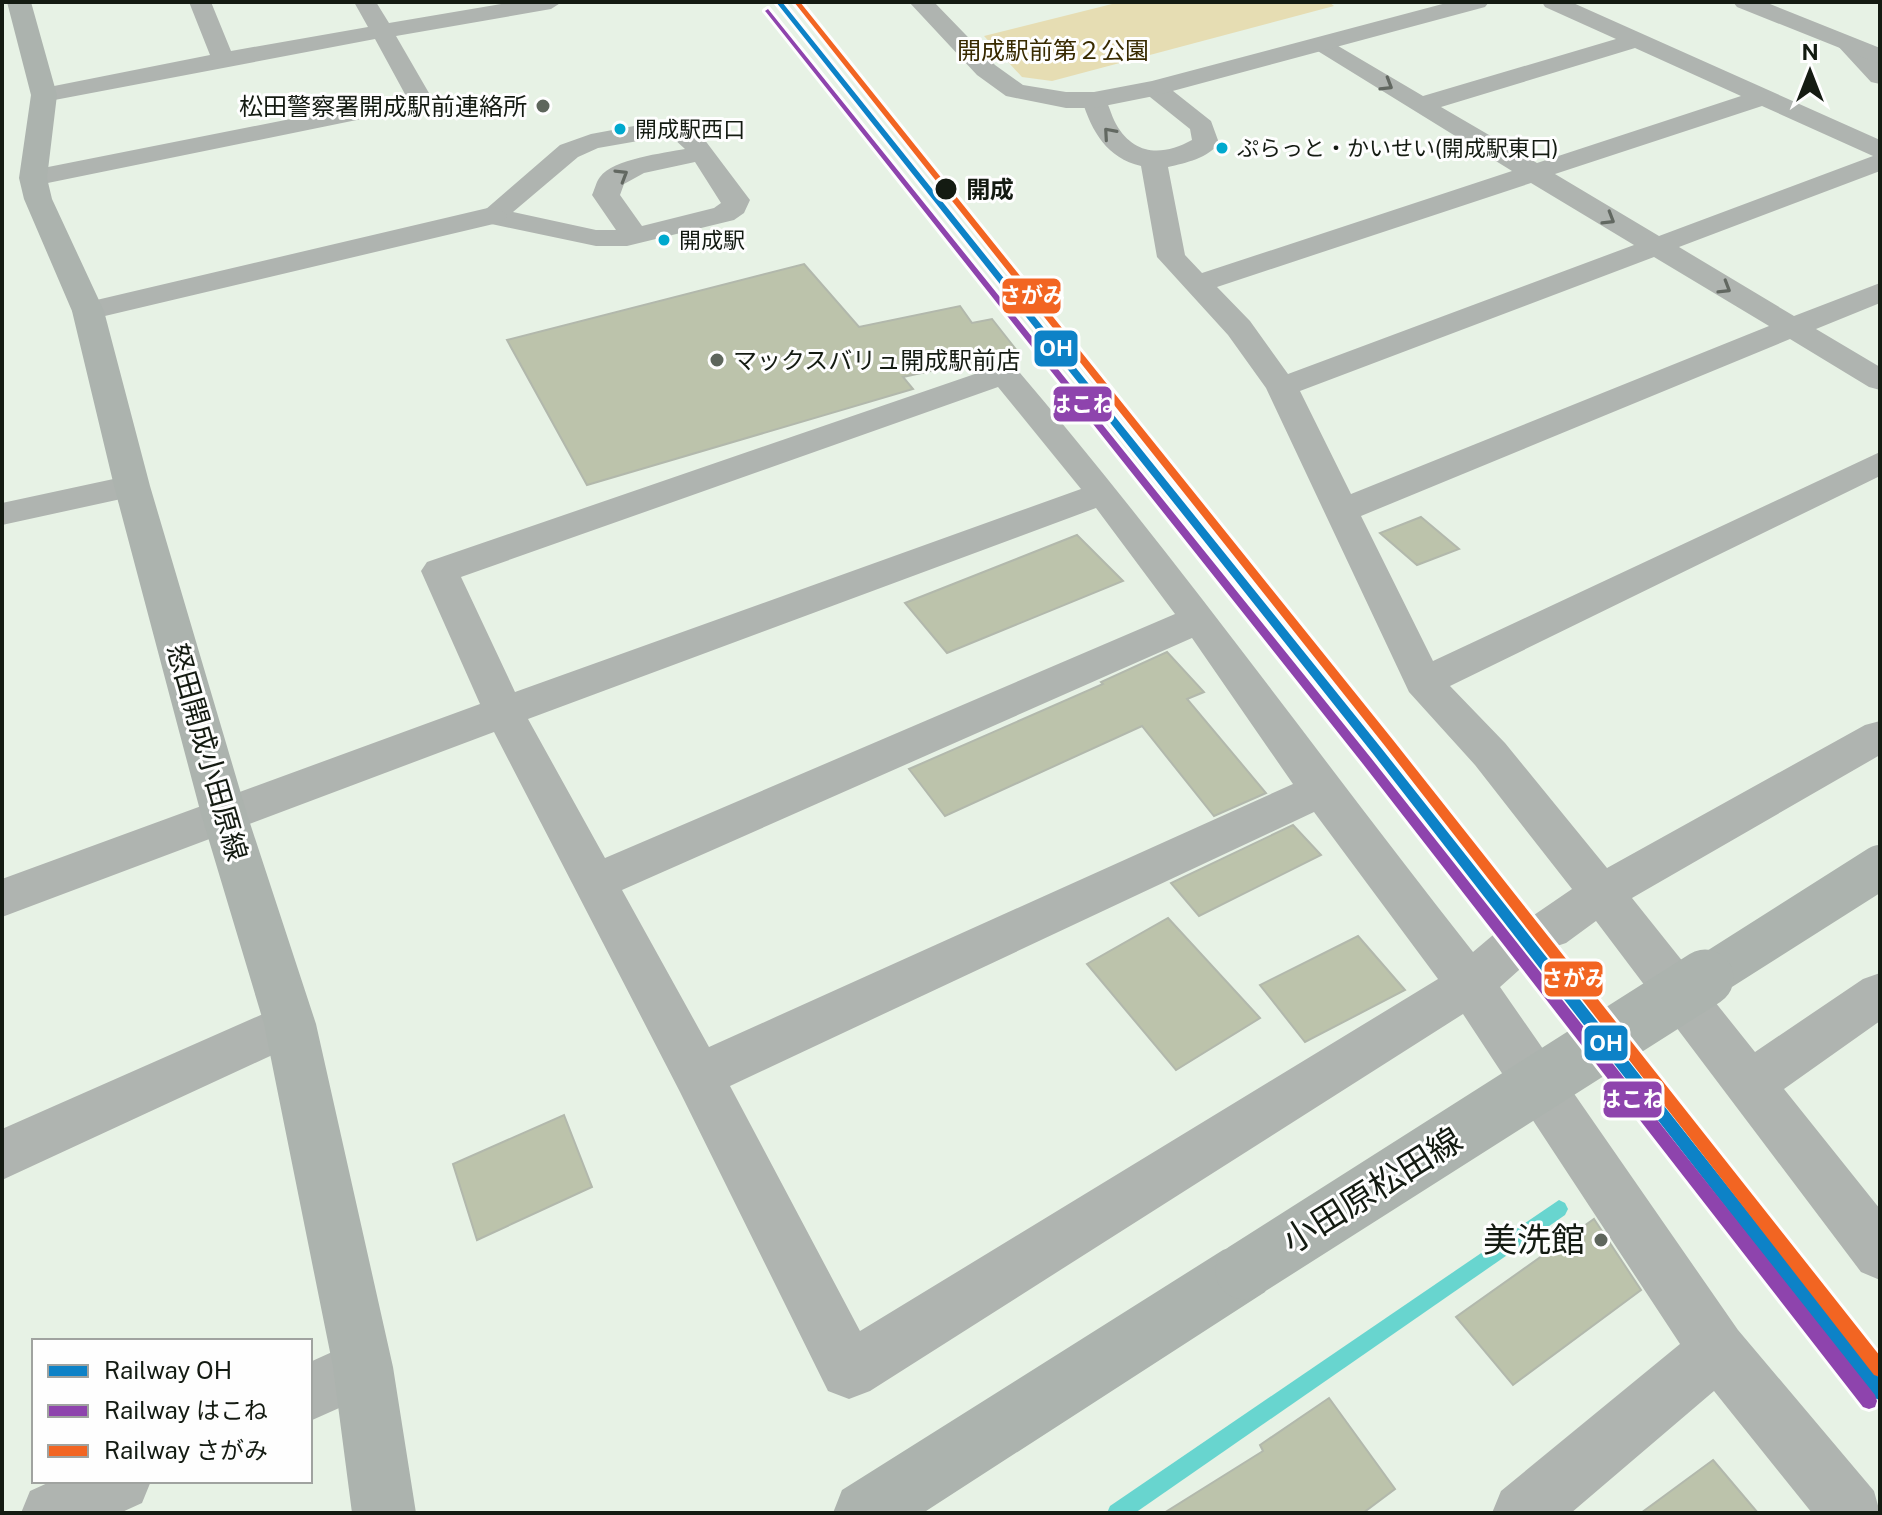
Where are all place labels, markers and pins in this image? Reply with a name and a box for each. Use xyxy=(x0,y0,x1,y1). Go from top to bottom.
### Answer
place label: 松田警察署開成駅前連絡所 xyxy=(239,92,527,120)
marker: 松田警察署開成駅前連絡所 xyxy=(534,97,552,115)
place label: 開成駅西口 xyxy=(635,116,745,142)
marker: 開成駅西口 xyxy=(612,121,628,137)
place label: ぷらっと・かいせい(開成駅東口) xyxy=(1237,135,1558,161)
marker: ぷらっと・かいせい(開成駅東口) xyxy=(1214,140,1230,156)
place label: 開成 xyxy=(966,175,1014,203)
marker: 開成 xyxy=(933,176,959,202)
place label: 開成駅 xyxy=(679,227,745,253)
marker: 開成駅 xyxy=(656,232,672,248)
place label: マックスバリュ開成駅前店 xyxy=(733,346,1020,374)
marker: マックスバリュ開成駅前店 xyxy=(708,351,726,369)
place label: 美洗館 xyxy=(1483,1220,1585,1260)
marker: 美洗館 xyxy=(1592,1231,1610,1249)

